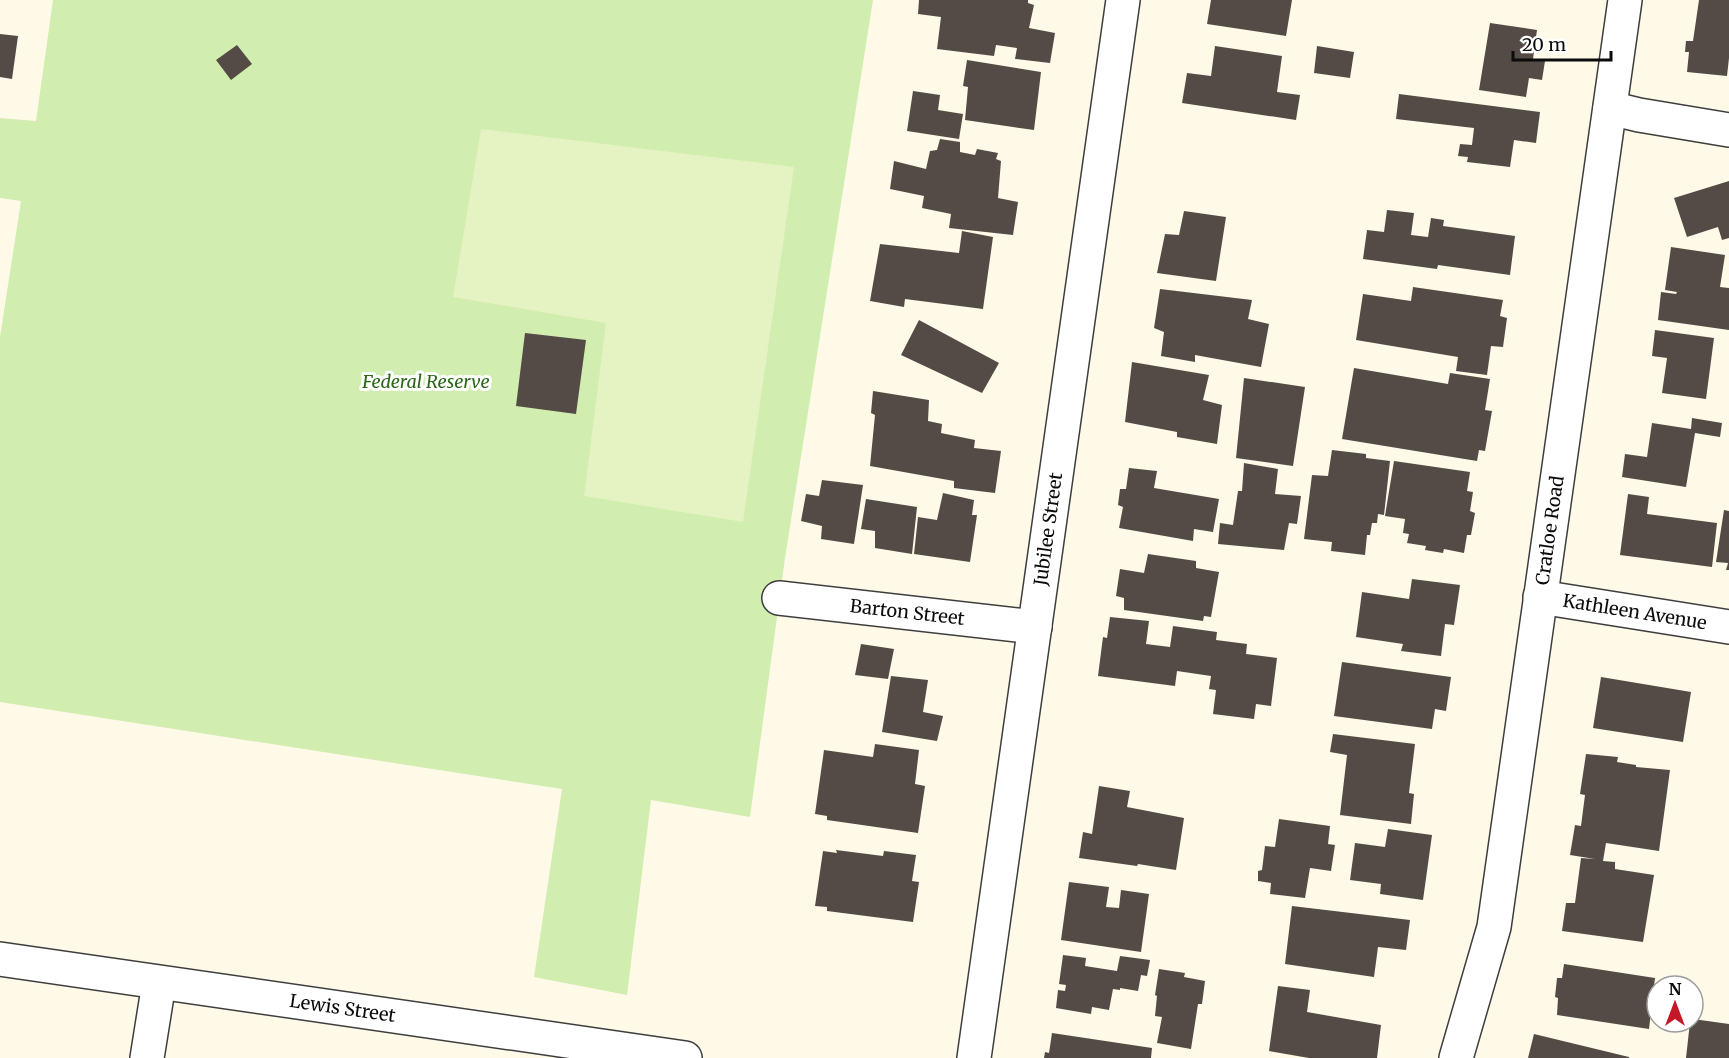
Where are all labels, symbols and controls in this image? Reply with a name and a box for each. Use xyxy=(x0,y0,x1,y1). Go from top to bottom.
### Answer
scale bar xyxy=(1513,24,1610,62)
text: 20 m xyxy=(1522,33,1566,56)
park label: Federal Reserve xyxy=(361,370,490,393)
street label: Jubilee Street xyxy=(1028,471,1067,588)
street label: Cratloe Road xyxy=(1530,474,1569,586)
street label: Kathleen Avenue xyxy=(1561,589,1708,634)
street label: Barton Street xyxy=(849,594,966,630)
north arrow xyxy=(1645,974,1705,1034)
text: N xyxy=(1669,979,1682,999)
street label: Lewis Street xyxy=(288,989,397,1027)

